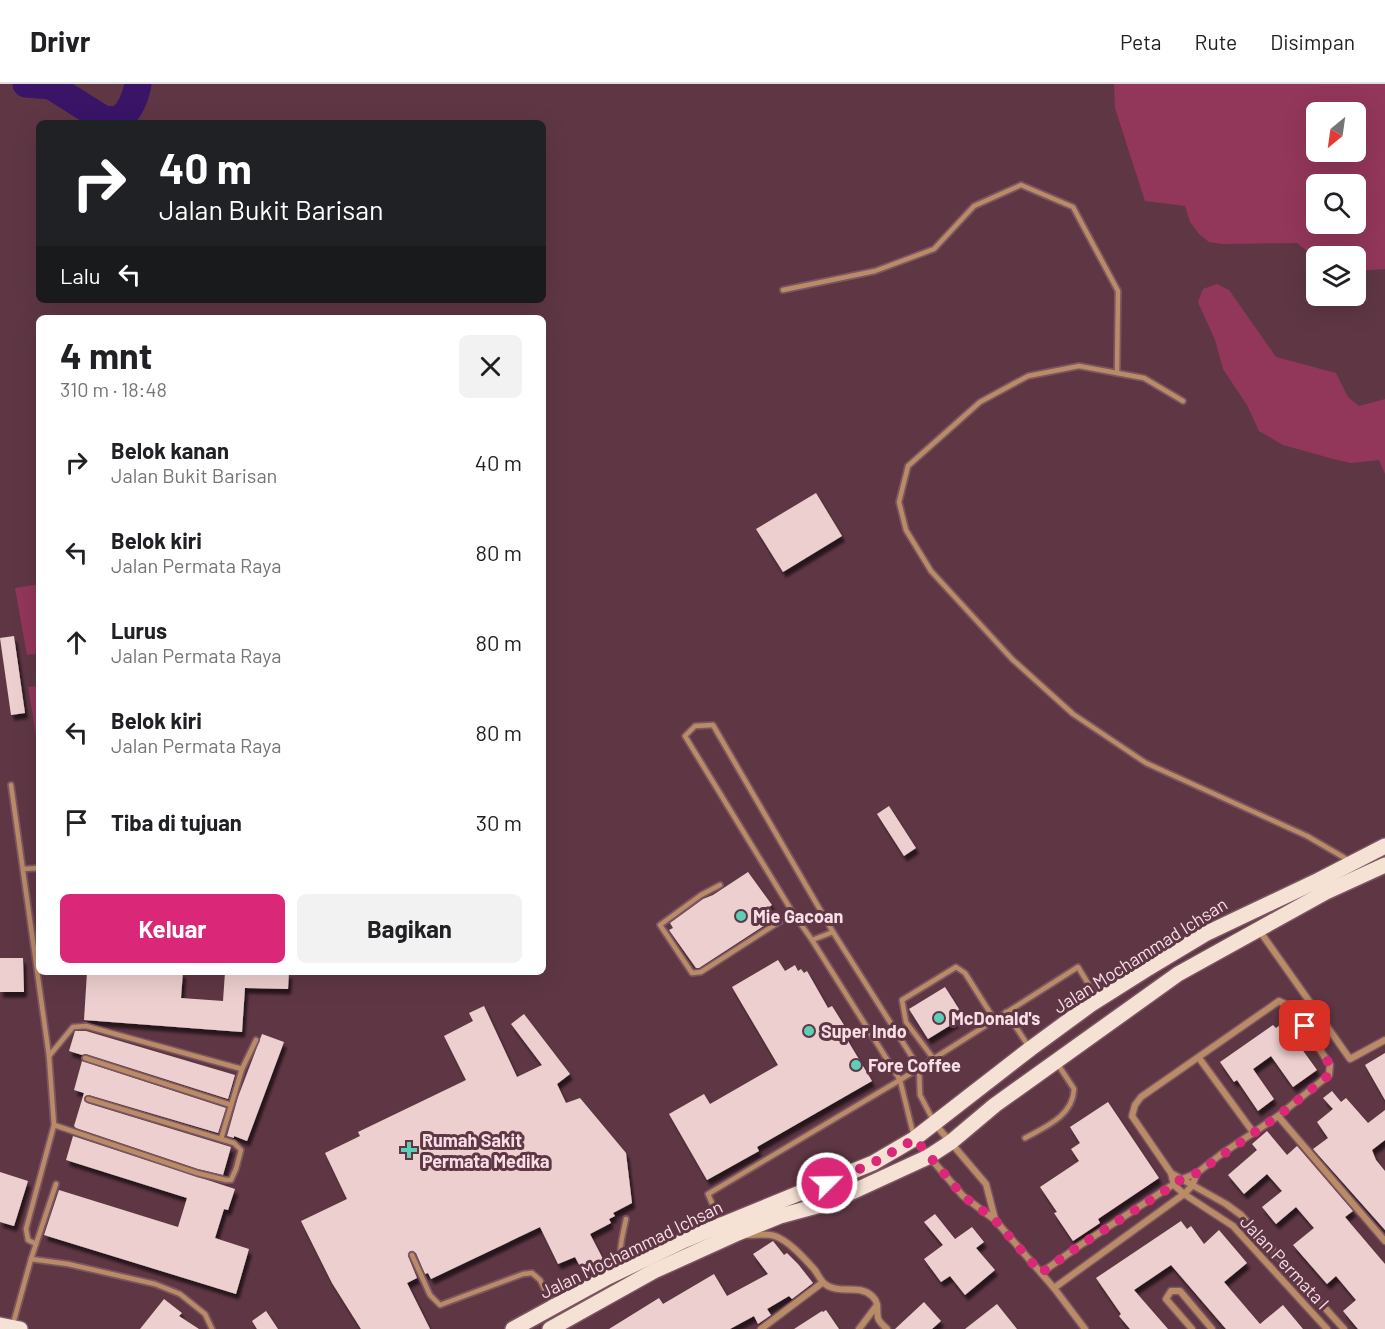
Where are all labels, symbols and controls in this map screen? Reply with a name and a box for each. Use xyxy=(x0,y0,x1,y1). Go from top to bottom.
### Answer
text: Drivr xyxy=(30,24,90,58)
text: Peta xyxy=(1120,29,1162,54)
text: Rute xyxy=(1195,29,1237,54)
text: Disimpan xyxy=(1270,29,1355,54)
north arrow xyxy=(1306,102,1366,162)
map controls xyxy=(1306,102,1366,306)
text: 40 m xyxy=(159,142,252,192)
icon: right xyxy=(60,144,138,222)
button: search xyxy=(1306,174,1366,234)
text: Jalan Bukit Barisan xyxy=(159,193,384,225)
button: layers xyxy=(1306,246,1366,306)
icon: left xyxy=(113,258,146,291)
text: Lalu xyxy=(60,262,101,288)
text: 4 mnt xyxy=(60,333,152,376)
button: close xyxy=(459,335,522,398)
text: 310 m · 18:48 xyxy=(60,377,167,401)
text: Belok kanan xyxy=(111,437,229,463)
icon: right xyxy=(60,446,93,479)
text: 40 m xyxy=(475,449,522,475)
text: Jalan Bukit Barisan xyxy=(111,463,277,487)
text: Belok kiri xyxy=(111,527,202,553)
icon: left xyxy=(60,536,93,569)
text: 80 m xyxy=(476,539,522,565)
text: Jalan Permata Raya xyxy=(111,553,282,577)
text: Lurus xyxy=(111,617,167,643)
icon: ahead xyxy=(60,626,93,659)
text: 80 m xyxy=(476,629,522,655)
text: Jalan Permata Raya xyxy=(111,643,282,667)
text: Belok kiri xyxy=(111,707,202,733)
icon: left xyxy=(60,716,93,749)
text: 80 m xyxy=(476,719,522,745)
text: Jalan Permata Raya xyxy=(111,733,282,757)
icon: arrive xyxy=(60,806,93,839)
text: Tiba di tujuan xyxy=(111,809,242,835)
text: 30 m xyxy=(476,809,522,835)
street label: Jalan Mochammad Ichsan xyxy=(1049,892,1231,1018)
button: Keluar xyxy=(60,894,285,963)
button: Bagikan xyxy=(297,894,522,963)
place label: Mie Gacoan xyxy=(753,905,843,927)
marker: Mie Gacoan xyxy=(734,909,748,923)
pin xyxy=(1279,1000,1330,1051)
place label: McDonald's xyxy=(951,1007,1040,1029)
icon: arrive xyxy=(1288,1009,1321,1042)
marker: McDonald's xyxy=(932,1011,946,1025)
place label: Super Indo xyxy=(821,1020,907,1042)
marker: Super Indo xyxy=(802,1024,816,1038)
place label: Fore Coffee xyxy=(868,1054,961,1076)
marker: Fore Coffee xyxy=(849,1058,863,1072)
place label: Rumah Sakit Permata Medika xyxy=(422,1129,549,1172)
marker: Rumah Sakit Permata Medika xyxy=(400,1141,418,1159)
position arrow xyxy=(795,1151,859,1215)
street label: Jalan Mochammad Ichsan xyxy=(536,1195,726,1303)
street label: Jalan Permata I xyxy=(1236,1210,1334,1314)

